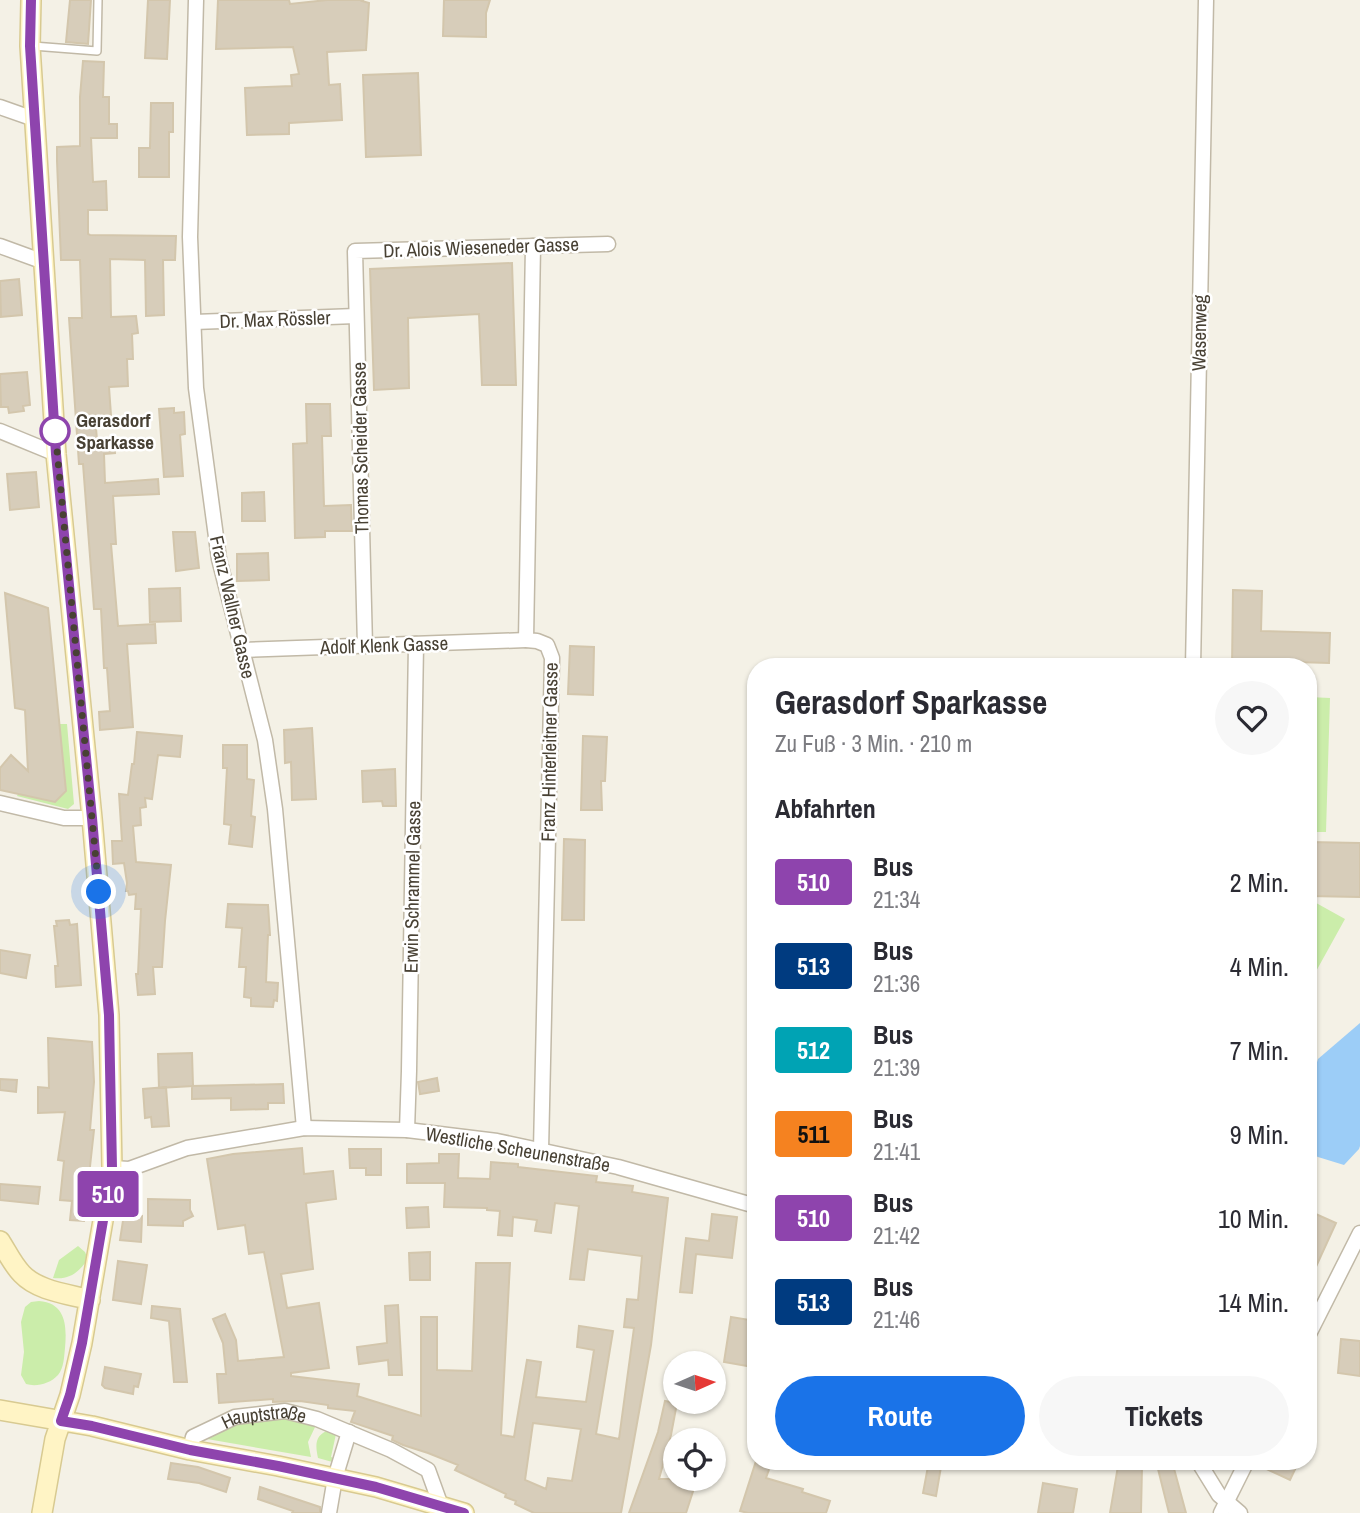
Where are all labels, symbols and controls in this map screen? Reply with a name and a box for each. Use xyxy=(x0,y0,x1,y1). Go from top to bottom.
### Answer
street label: Dr. Alois Wieseneder Gasse xyxy=(383,231,579,263)
street label: Wasenweg xyxy=(1185,294,1213,371)
street label: Dr. Max Rössler xyxy=(219,304,332,334)
street label: Thomas Scheider Gasse xyxy=(345,362,375,534)
place label: Gerasdorf Sparkasse xyxy=(76,407,154,455)
marker: Gerasdorf Sparkasse xyxy=(40,416,70,446)
street label: Franz Wallner Gasse xyxy=(204,533,262,681)
street label: Adolf Klenk Gasse xyxy=(318,630,449,660)
street label: Franz Hinterleitner Gasse xyxy=(534,662,564,842)
text: Gerasdorf Sparkasse xyxy=(775,680,1047,724)
button: heart xyxy=(1215,681,1289,755)
text: Zu Fuß · 3 Min. · 210 m xyxy=(775,728,972,759)
text: Abfahrten xyxy=(775,791,876,826)
street label: Erwin Schrammel Gasse xyxy=(397,801,427,973)
text: Bus xyxy=(873,849,913,884)
text: 2 Min. xyxy=(1230,865,1289,900)
text: 510 xyxy=(797,866,830,898)
your location xyxy=(81,874,116,909)
text: 21:34 xyxy=(873,884,920,915)
text: Bus xyxy=(873,933,913,968)
text: 4 Min. xyxy=(1230,949,1289,984)
text: 513 xyxy=(797,950,830,982)
text: 21:36 xyxy=(873,968,920,999)
text: Bus xyxy=(873,1017,913,1052)
text: 7 Min. xyxy=(1230,1033,1289,1068)
text: 512 xyxy=(797,1034,830,1066)
text: 21:39 xyxy=(873,1052,920,1083)
text: Bus xyxy=(873,1101,913,1136)
text: 9 Min. xyxy=(1230,1117,1289,1152)
text: 511 xyxy=(798,1118,829,1150)
street label: Westliche Scheunenstraße xyxy=(424,1120,612,1178)
text: 21:41 xyxy=(873,1136,920,1167)
line badge: 510 xyxy=(68,1171,148,1217)
text: 510 xyxy=(92,1178,124,1210)
text: Bus xyxy=(873,1185,913,1220)
text: 10 Min. xyxy=(1218,1201,1289,1236)
text: 510 xyxy=(797,1202,830,1234)
text: 21:42 xyxy=(873,1220,920,1251)
text: Bus xyxy=(873,1269,913,1304)
text: 14 Min. xyxy=(1218,1285,1289,1320)
text: 513 xyxy=(797,1286,830,1318)
text: 21:46 xyxy=(873,1304,920,1335)
north arrow xyxy=(663,1351,726,1414)
map controls xyxy=(663,1351,726,1491)
button: Route xyxy=(775,1376,1025,1456)
button: Tickets xyxy=(1039,1376,1289,1456)
street label: Hauptstraße xyxy=(217,1398,309,1435)
button: locate xyxy=(663,1428,726,1491)

